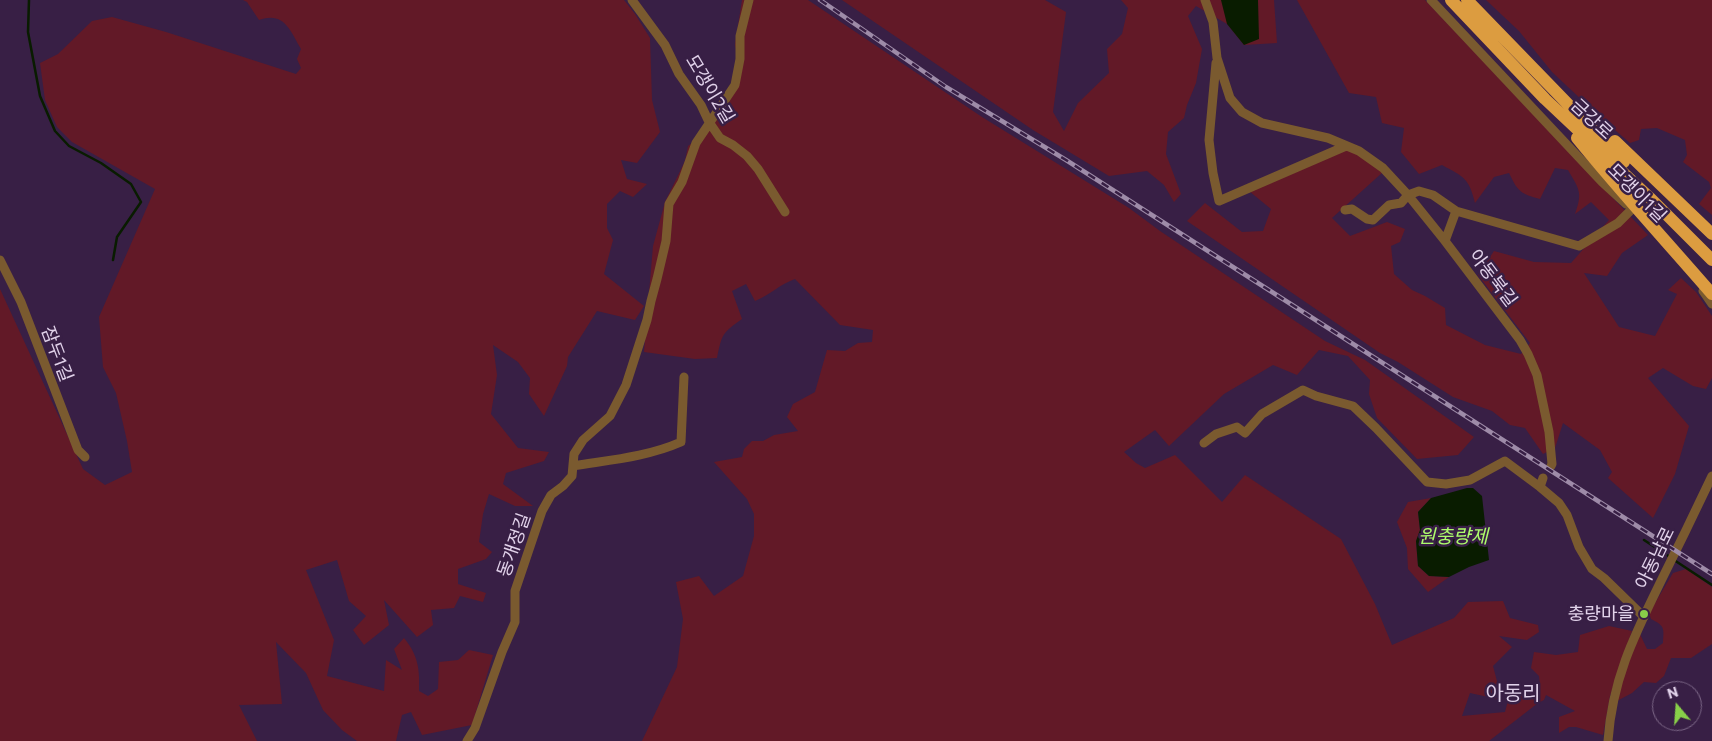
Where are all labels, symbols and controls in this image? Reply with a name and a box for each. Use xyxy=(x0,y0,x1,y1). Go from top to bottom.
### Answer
street label: 모갱이2길 xyxy=(681,51,739,127)
street label: 금강로 xyxy=(1566,94,1618,144)
street label: 모갱이1길 xyxy=(1603,159,1671,227)
street label: 아동북길 xyxy=(1464,245,1522,311)
street label: 잠두1길 xyxy=(37,323,77,385)
street label: 동개정길 xyxy=(493,510,535,580)
street label: 아동남로 xyxy=(1631,523,1679,593)
water label: 원충량제 xyxy=(1418,526,1488,548)
place label: 충량마을 xyxy=(1568,603,1634,625)
marker: 충량마을 xyxy=(1638,608,1650,620)
district label: 아동리 xyxy=(1485,681,1541,705)
north arrow xyxy=(1652,681,1702,731)
text: N xyxy=(1665,683,1680,702)

